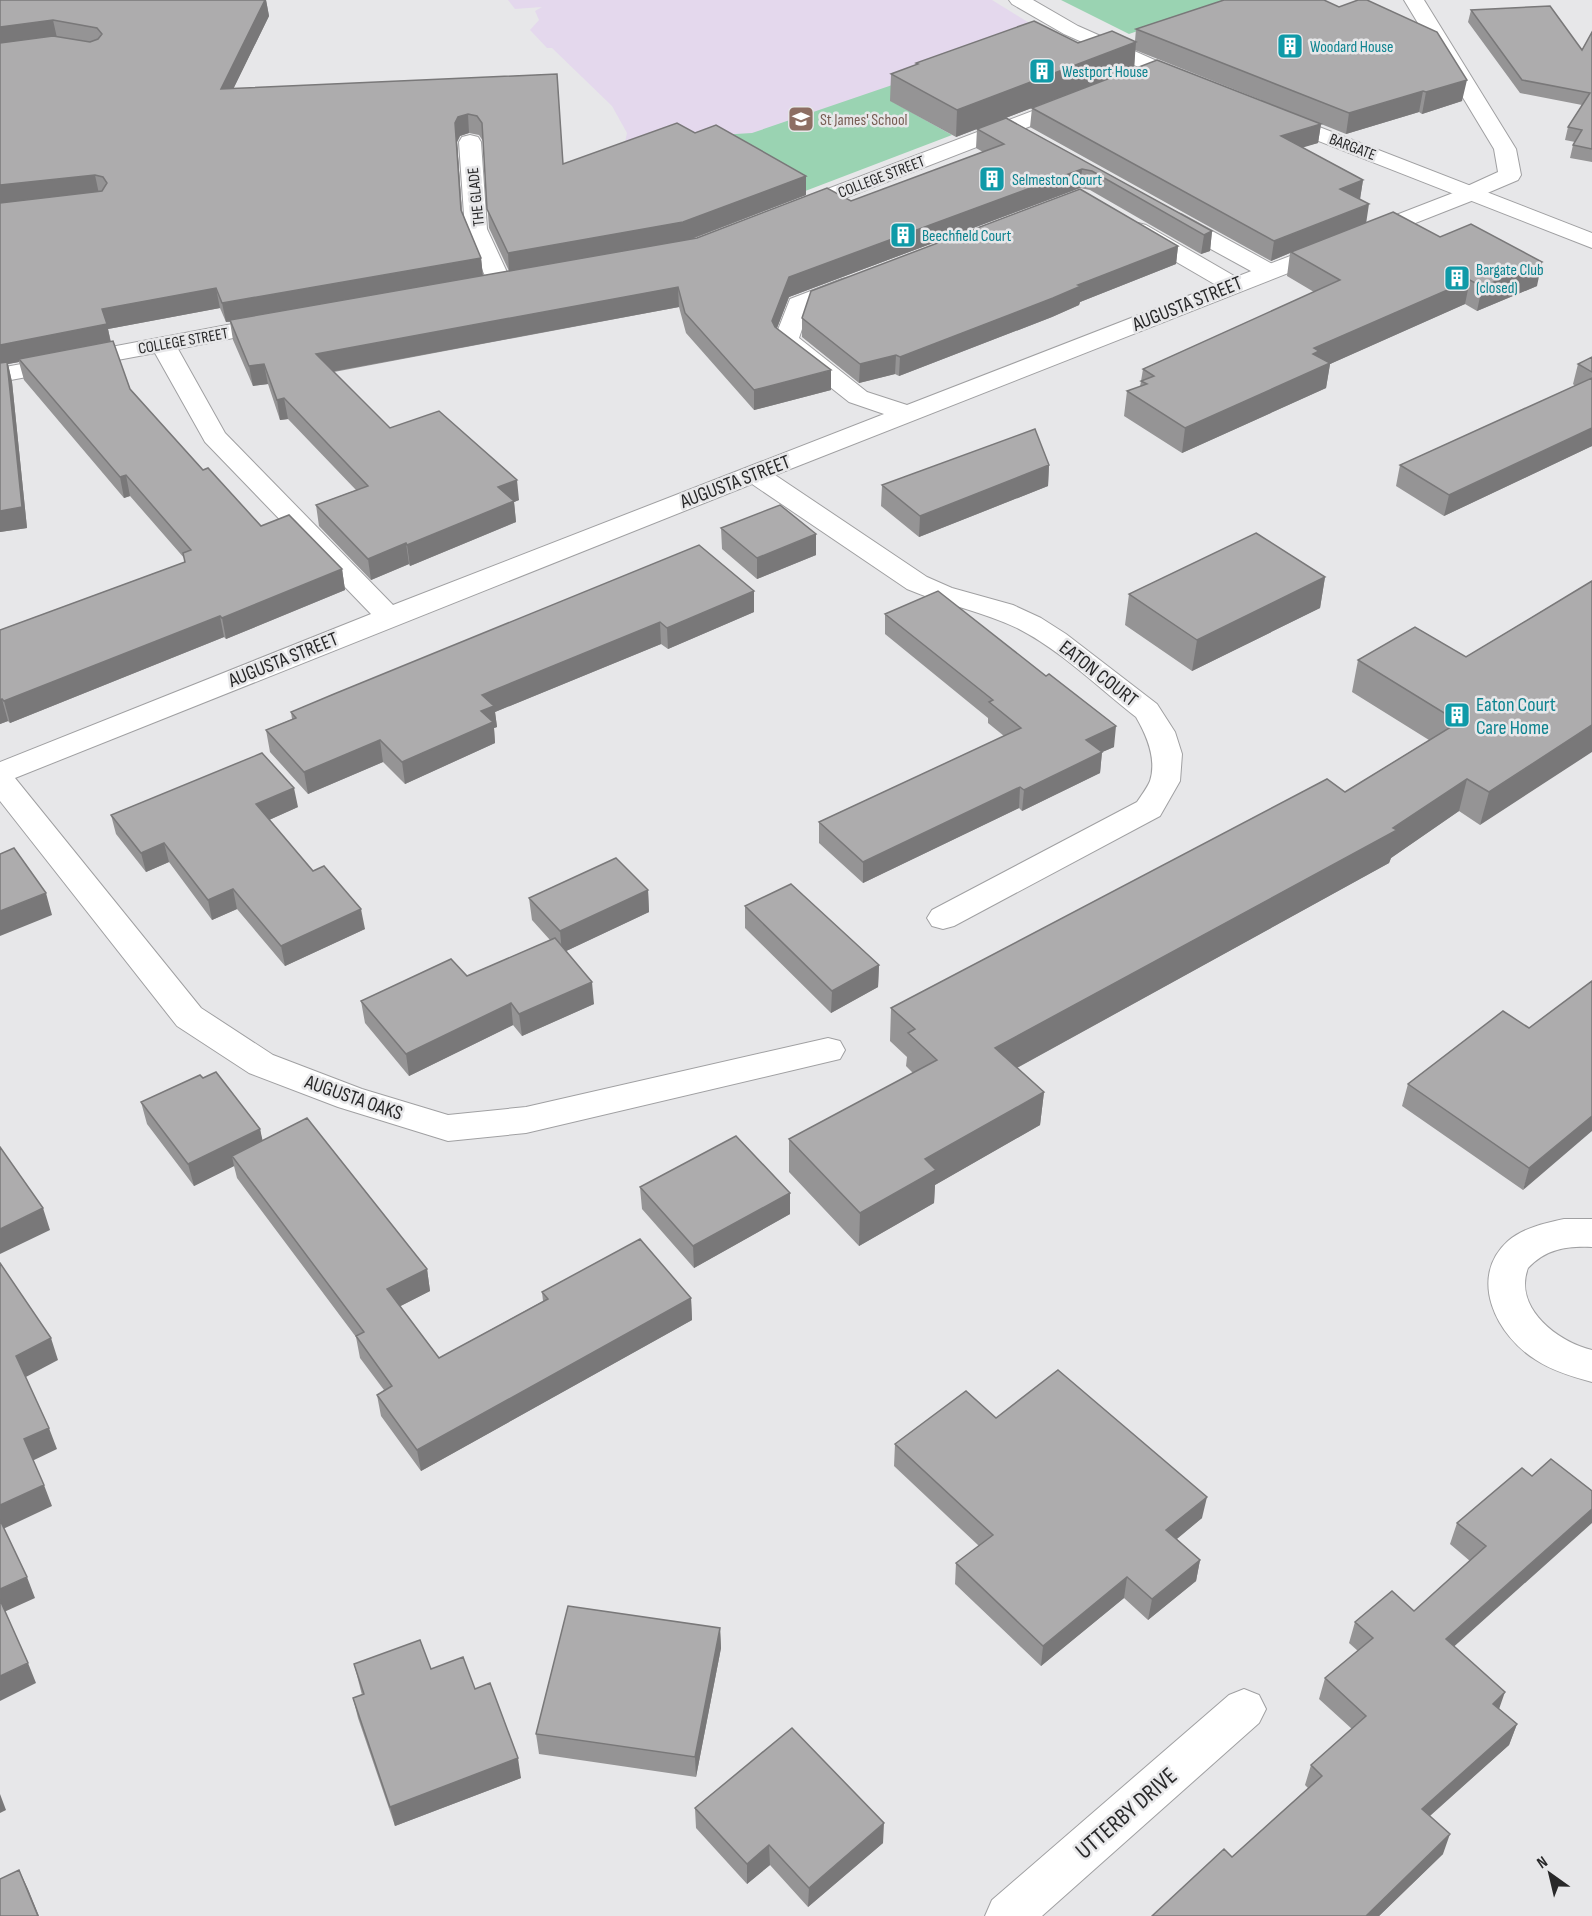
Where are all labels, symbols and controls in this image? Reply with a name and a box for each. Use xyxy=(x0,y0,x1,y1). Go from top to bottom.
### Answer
building icon: Woodard House xyxy=(1275,31,1305,61)
place label: Woodard House xyxy=(1310,38,1393,57)
building icon: Westport House xyxy=(1027,56,1057,86)
place label: Westport House xyxy=(1062,63,1148,82)
school or university icon: St James' School xyxy=(786,104,816,134)
place label: St James' School xyxy=(820,111,908,130)
street label: BARGATE xyxy=(1326,130,1379,165)
street label: COLLEGE STREET xyxy=(836,152,928,203)
building icon: Selmeston Court xyxy=(977,164,1007,194)
street label: THE GLADE xyxy=(464,166,489,227)
place label: Selmeston Court xyxy=(1012,171,1102,190)
building icon: Beechfield Court xyxy=(888,220,918,250)
place label: Beechfield Court xyxy=(922,227,1012,246)
place label: Bargate Club (closed) xyxy=(1476,261,1544,298)
building icon: Bargate Club (closed) xyxy=(1442,263,1472,293)
street label: AUGUSTA STREET xyxy=(1128,271,1246,337)
street label: COLLEGE STREET xyxy=(137,324,230,359)
street label: AUGUSTA STREET xyxy=(676,450,794,514)
street label: AUGUSTA STREET xyxy=(224,627,342,693)
street label: EATON COURT xyxy=(1054,636,1143,712)
place label: Eaton Court Care Home xyxy=(1476,693,1556,740)
building icon: Eaton Court Care Home xyxy=(1442,700,1472,730)
street label: AUGUSTA OAKS xyxy=(301,1070,406,1126)
street label: UTTERBY DRIVE xyxy=(1070,1761,1183,1865)
north arrow xyxy=(1520,1844,1580,1904)
text: N xyxy=(1534,1853,1551,1873)

